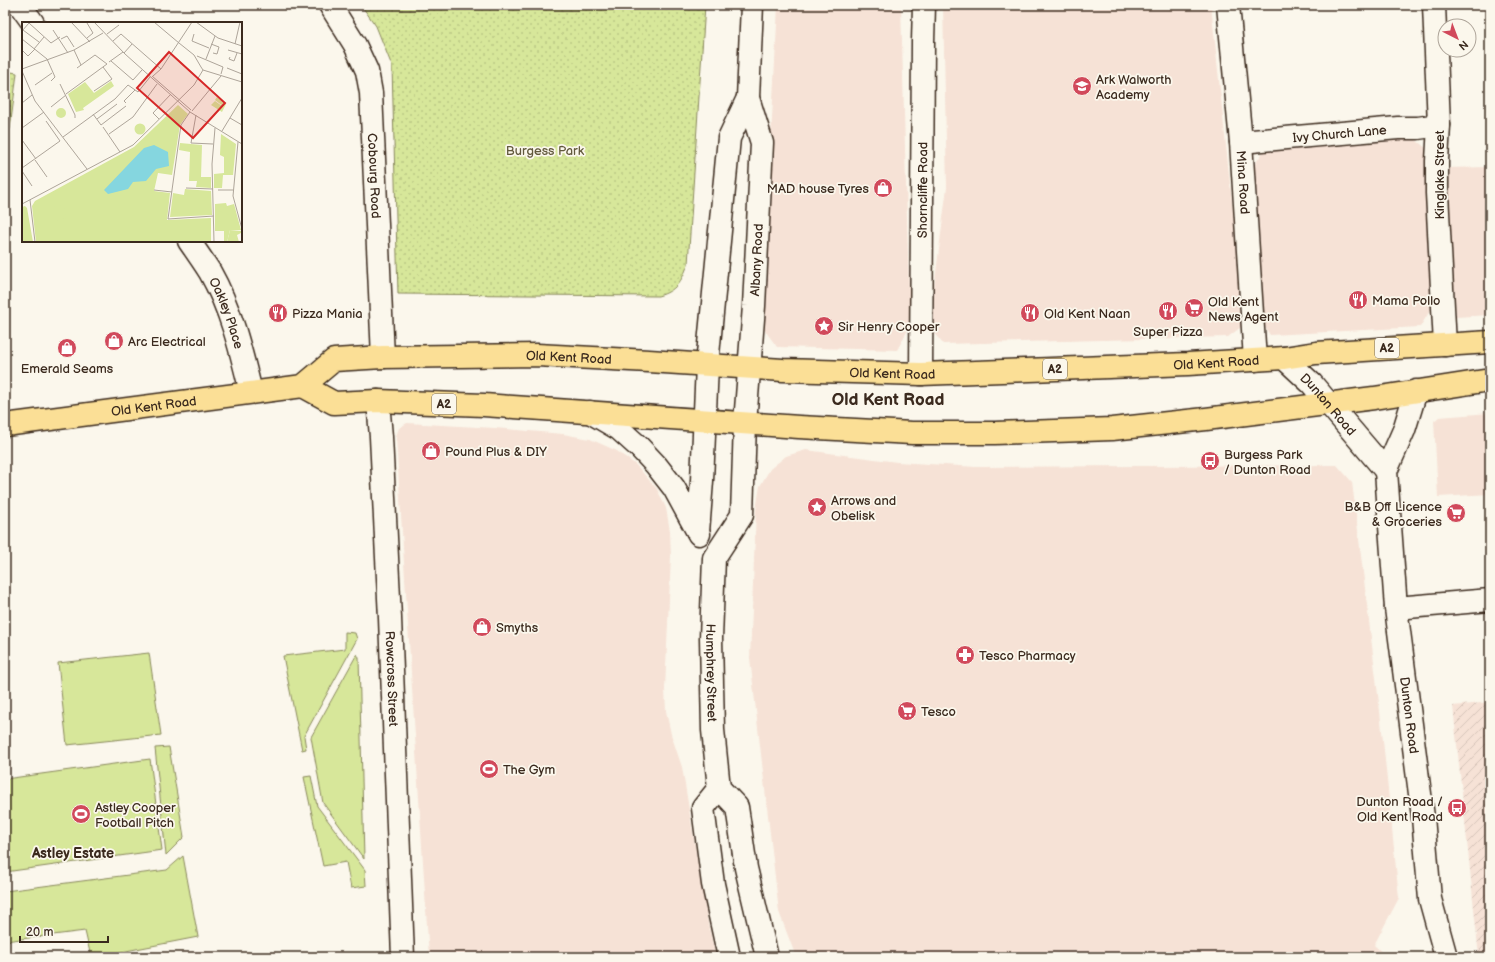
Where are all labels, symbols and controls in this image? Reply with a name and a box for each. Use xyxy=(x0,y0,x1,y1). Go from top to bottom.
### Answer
north arrow xyxy=(1437,18,1477,58)
inset map xyxy=(22,22,242,242)
text: N xyxy=(1456,37,1471,53)
place label: Ark Walworth Academy xyxy=(1096,72,1171,103)
school or university icon: Ark Walworth Academy xyxy=(1071,75,1093,97)
street label: Ivy Church Lane xyxy=(1292,122,1388,146)
street label: Kinglake Street xyxy=(1432,130,1448,220)
street label: Cobourg Road xyxy=(364,133,384,219)
street label: Shorncliffe Road xyxy=(915,142,931,238)
park label: Burgess Park xyxy=(506,143,585,159)
street label: Mina Road xyxy=(1233,150,1253,215)
shop icon: MAD house Tyres xyxy=(872,177,894,199)
place label: MAD house Tyres xyxy=(767,181,870,197)
street label: Albany Road xyxy=(747,223,767,297)
street label: Oakley Place xyxy=(205,275,247,351)
restaurant icon: Mama Pollo xyxy=(1347,289,1369,311)
place label: Mama Pollo xyxy=(1372,293,1440,309)
place label: Old Kent News Agent xyxy=(1208,294,1278,325)
supermarket icon: Old Kent News Agent xyxy=(1183,297,1205,319)
restaurant icon: Super Pizza xyxy=(1157,300,1179,322)
restaurant icon: Pizza Mania xyxy=(267,302,289,324)
restaurant icon: Old Kent Naan xyxy=(1019,302,1041,324)
place label: Pizza Mania xyxy=(292,306,363,322)
place label: Old Kent Naan xyxy=(1044,306,1130,322)
place icon: Sir Henry Cooper xyxy=(813,315,835,337)
place label: Sir Henry Cooper xyxy=(838,319,940,335)
place label: Super Pizza xyxy=(1133,324,1203,340)
shop icon: Arc Electrical xyxy=(103,330,125,352)
place label: Arc Electrical xyxy=(128,334,206,350)
shop icon: Emerald Seams xyxy=(56,337,78,359)
road number: A2 xyxy=(1375,338,1399,358)
street label: Old Kent Road xyxy=(526,348,612,368)
street label: Old Kent Road xyxy=(1173,353,1260,374)
road number: A2 xyxy=(1043,359,1067,379)
place label: Emerald Seams xyxy=(21,361,114,377)
street label: Old Kent Road xyxy=(849,365,936,383)
street label: Dunton Road xyxy=(1296,370,1359,439)
district label: Old Kent Road xyxy=(832,390,944,410)
street label: Old Kent Road xyxy=(110,393,198,420)
road number: A2 xyxy=(432,394,456,414)
shop icon: Pound Plus & DIY xyxy=(420,440,442,462)
place label: Pound Plus & DIY xyxy=(445,444,547,460)
place label: Burgess Park / Dunton Road xyxy=(1224,447,1311,478)
bus stop icon: Burgess Park / Dunton Road xyxy=(1199,450,1221,472)
place label: Arrows and Obelisk xyxy=(831,493,896,524)
place icon: Arrows and Obelisk xyxy=(806,496,828,518)
place label: B&B Off Licence & Groceries xyxy=(1344,499,1443,530)
supermarket icon: B&B Off Licence & Groceries xyxy=(1445,502,1467,524)
shop icon: Smyths xyxy=(471,616,493,638)
place label: Smyths xyxy=(496,620,539,636)
street label: Humphrey Street xyxy=(702,623,720,722)
street label: Rowcross Street xyxy=(381,630,401,727)
pharmacy icon: Tesco Pharmacy xyxy=(954,644,976,666)
place label: Tesco Pharmacy xyxy=(979,648,1076,664)
street label: Dunton Road xyxy=(1396,676,1422,755)
supermarket icon: Tesco xyxy=(896,700,918,722)
place label: Tesco xyxy=(921,704,956,720)
sports icon: The Gym xyxy=(478,758,500,780)
place label: The Gym xyxy=(503,762,555,778)
place label: Dunton Road / Old Kent Road xyxy=(1356,794,1443,825)
bus stop icon: Dunton Road / Old Kent Road xyxy=(1446,797,1468,819)
place label: Astley Cooper Football Pitch xyxy=(95,800,176,831)
sports icon: Astley Cooper Football Pitch xyxy=(70,803,92,825)
district label: Astley Estate xyxy=(31,845,114,862)
scale bar xyxy=(20,918,108,944)
text: 20 m xyxy=(26,925,53,940)

